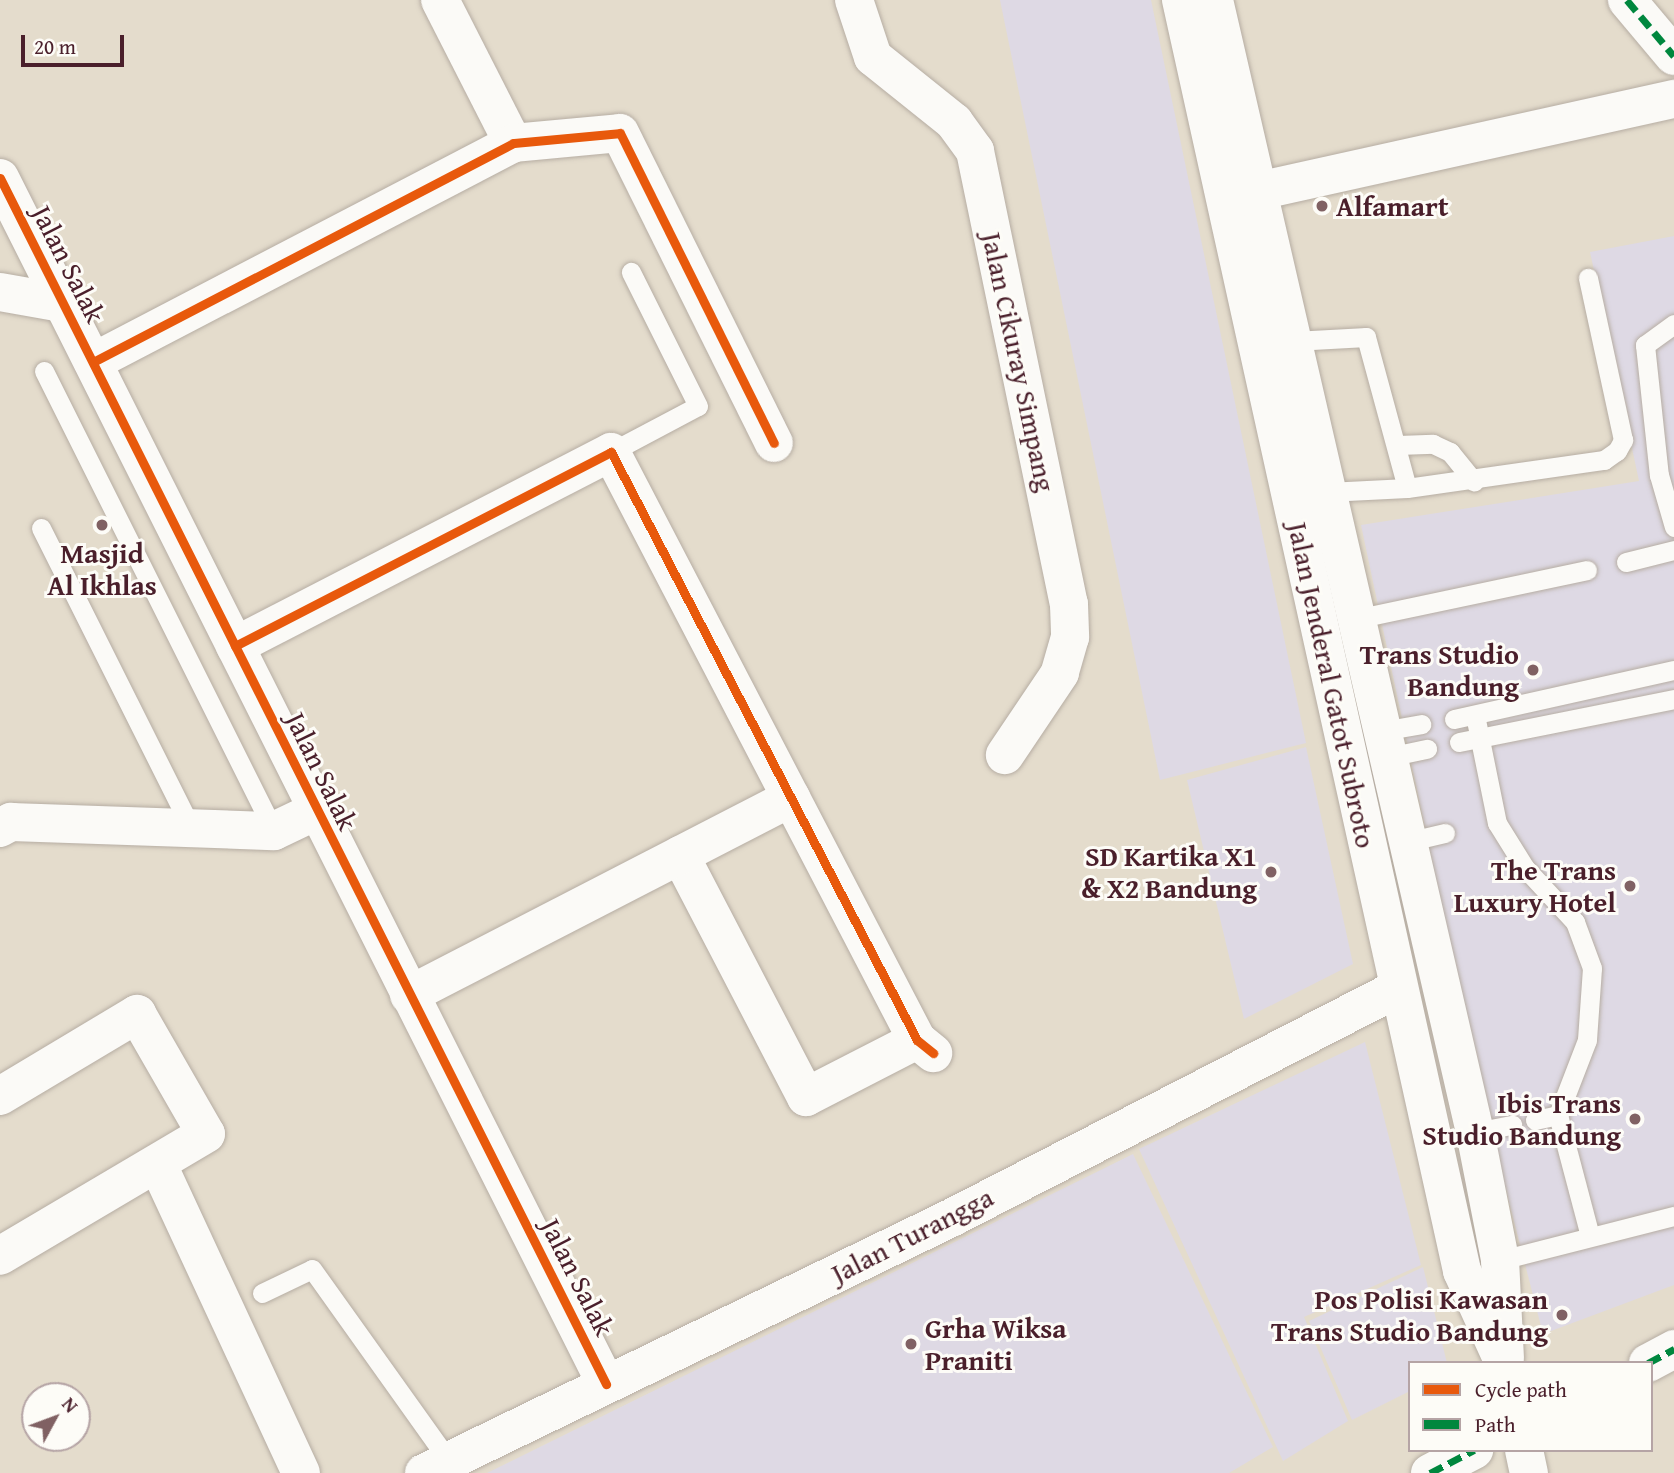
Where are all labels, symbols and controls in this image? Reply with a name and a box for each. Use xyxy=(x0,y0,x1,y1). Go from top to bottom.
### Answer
scale bar xyxy=(24,21,128,65)
text: 20 m xyxy=(34,31,76,62)
place label: Alfamart xyxy=(1336,189,1449,223)
marker: Alfamart xyxy=(1314,198,1330,214)
street label: Jalan Salak xyxy=(25,200,113,328)
street label: Jalan Cikuray Simpang xyxy=(975,229,1063,495)
marker: Masjid Al Ikhlas xyxy=(94,517,110,533)
street label: Jalan Jenderal Gatot Subroto xyxy=(1281,519,1383,851)
place label: Masjid Al Ikhlas xyxy=(47,536,157,602)
place label: Trans Studio Bandung xyxy=(1360,637,1519,703)
marker: Trans Studio Bandung xyxy=(1525,662,1541,678)
street label: Jalan Salak xyxy=(279,706,365,836)
place label: SD Kartika X1 & X2 Bandung xyxy=(1081,839,1257,905)
place label: The Trans Luxury Hotel xyxy=(1454,853,1616,919)
marker: SD Kartika X1 & X2 Bandung xyxy=(1263,864,1279,880)
marker: The Trans Luxury Hotel xyxy=(1622,878,1638,894)
place label: Ibis Trans Studio Bandung xyxy=(1422,1086,1621,1152)
marker: Ibis Trans Studio Bandung xyxy=(1627,1111,1643,1127)
street label: Jalan Turangga xyxy=(825,1180,999,1290)
street label: Jalan Salak xyxy=(534,1213,622,1341)
place label: Pos Polisi Kawasan Trans Studio Bandung xyxy=(1271,1282,1548,1348)
marker: Pos Polisi Kawasan Trans Studio Bandung xyxy=(1554,1307,1570,1323)
place label: Grha Wiksa Praniti xyxy=(925,1311,1067,1377)
marker: Grha Wiksa Praniti xyxy=(903,1336,919,1352)
legend xyxy=(1408,1361,1653,1452)
text: Cycle path xyxy=(1475,1374,1567,1405)
north arrow xyxy=(21,1382,91,1452)
text: N xyxy=(56,1391,85,1419)
text: Path xyxy=(1475,1409,1515,1440)

